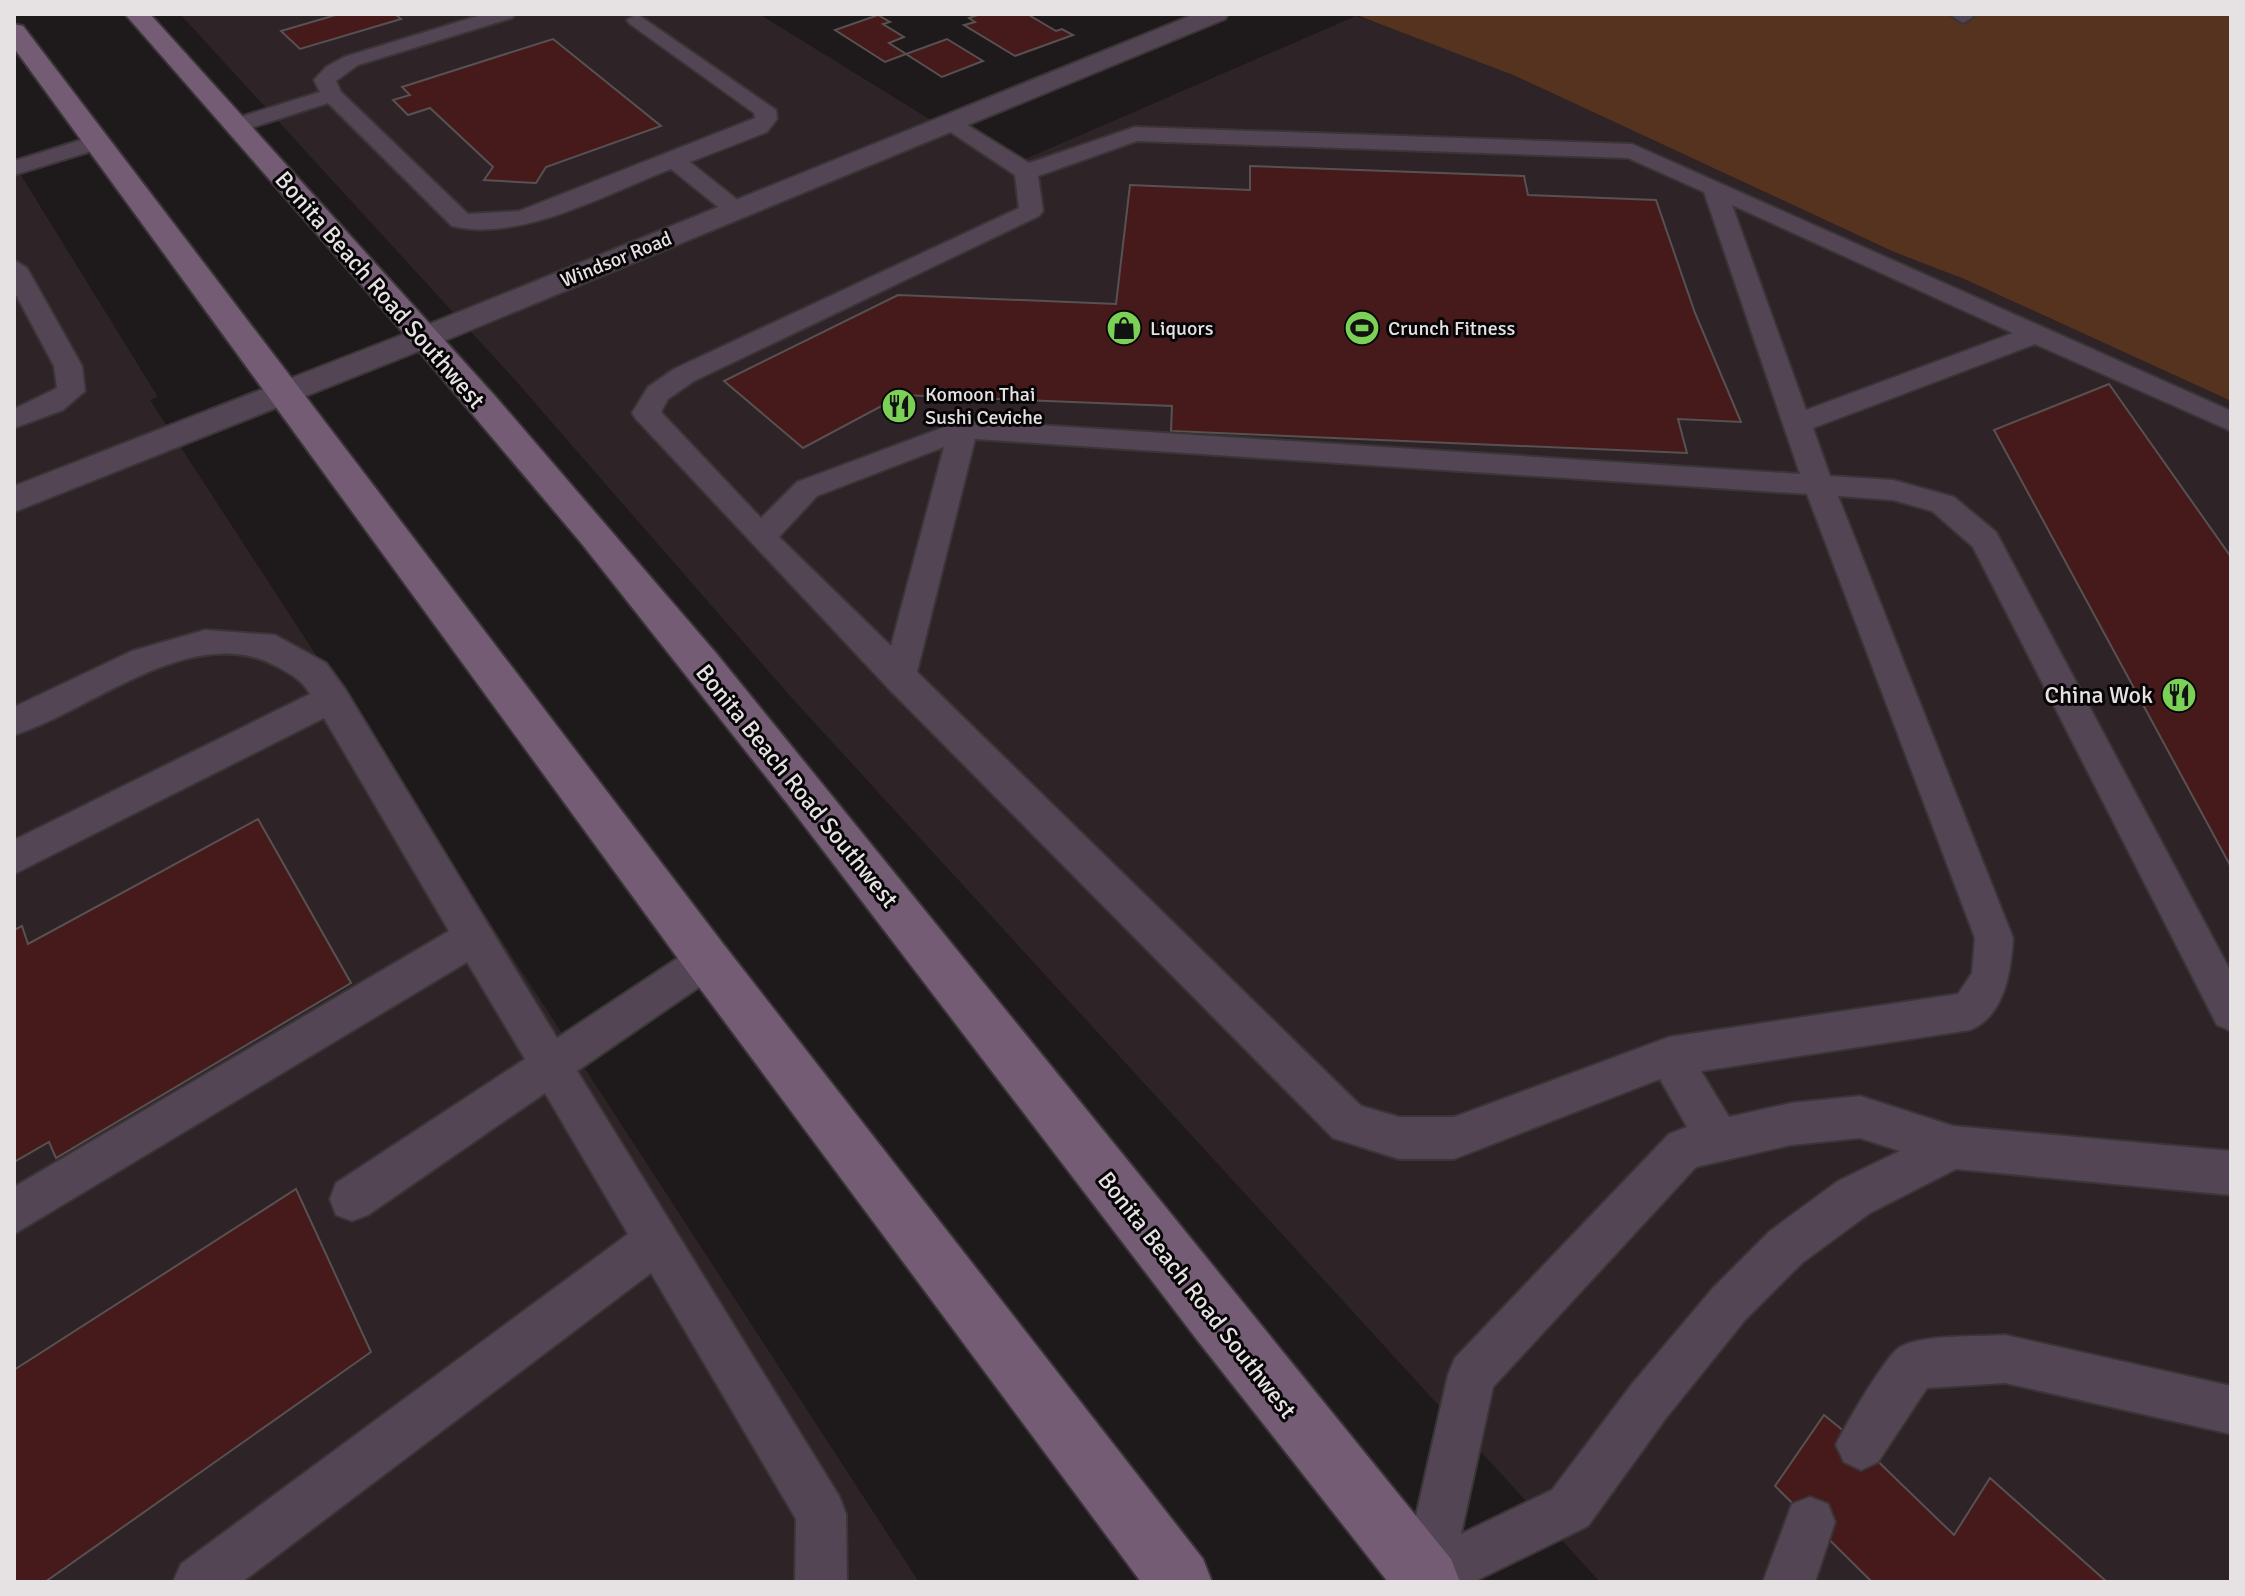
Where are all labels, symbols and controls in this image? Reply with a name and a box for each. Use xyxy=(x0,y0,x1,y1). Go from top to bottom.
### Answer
street label: Bonita Beach Road Southwest xyxy=(269,165,491,415)
street label: Windsor Road xyxy=(557,226,675,293)
shop icon: Liquors xyxy=(1105,309,1143,347)
sports icon: Crunch Fitness xyxy=(1343,309,1381,347)
place label: Liquors xyxy=(1150,316,1214,341)
place label: Crunch Fitness xyxy=(1388,316,1515,341)
place label: Komoon Thai Sushi Ceviche xyxy=(925,382,1043,430)
restaurant icon: Komoon Thai Sushi Ceviche xyxy=(880,387,918,425)
street label: Bonita Beach Road Southwest xyxy=(689,658,905,914)
restaurant icon: China Wok xyxy=(2160,676,2198,714)
place label: China Wok xyxy=(2044,680,2153,710)
street label: Bonita Beach Road Southwest xyxy=(1091,1166,1303,1424)

